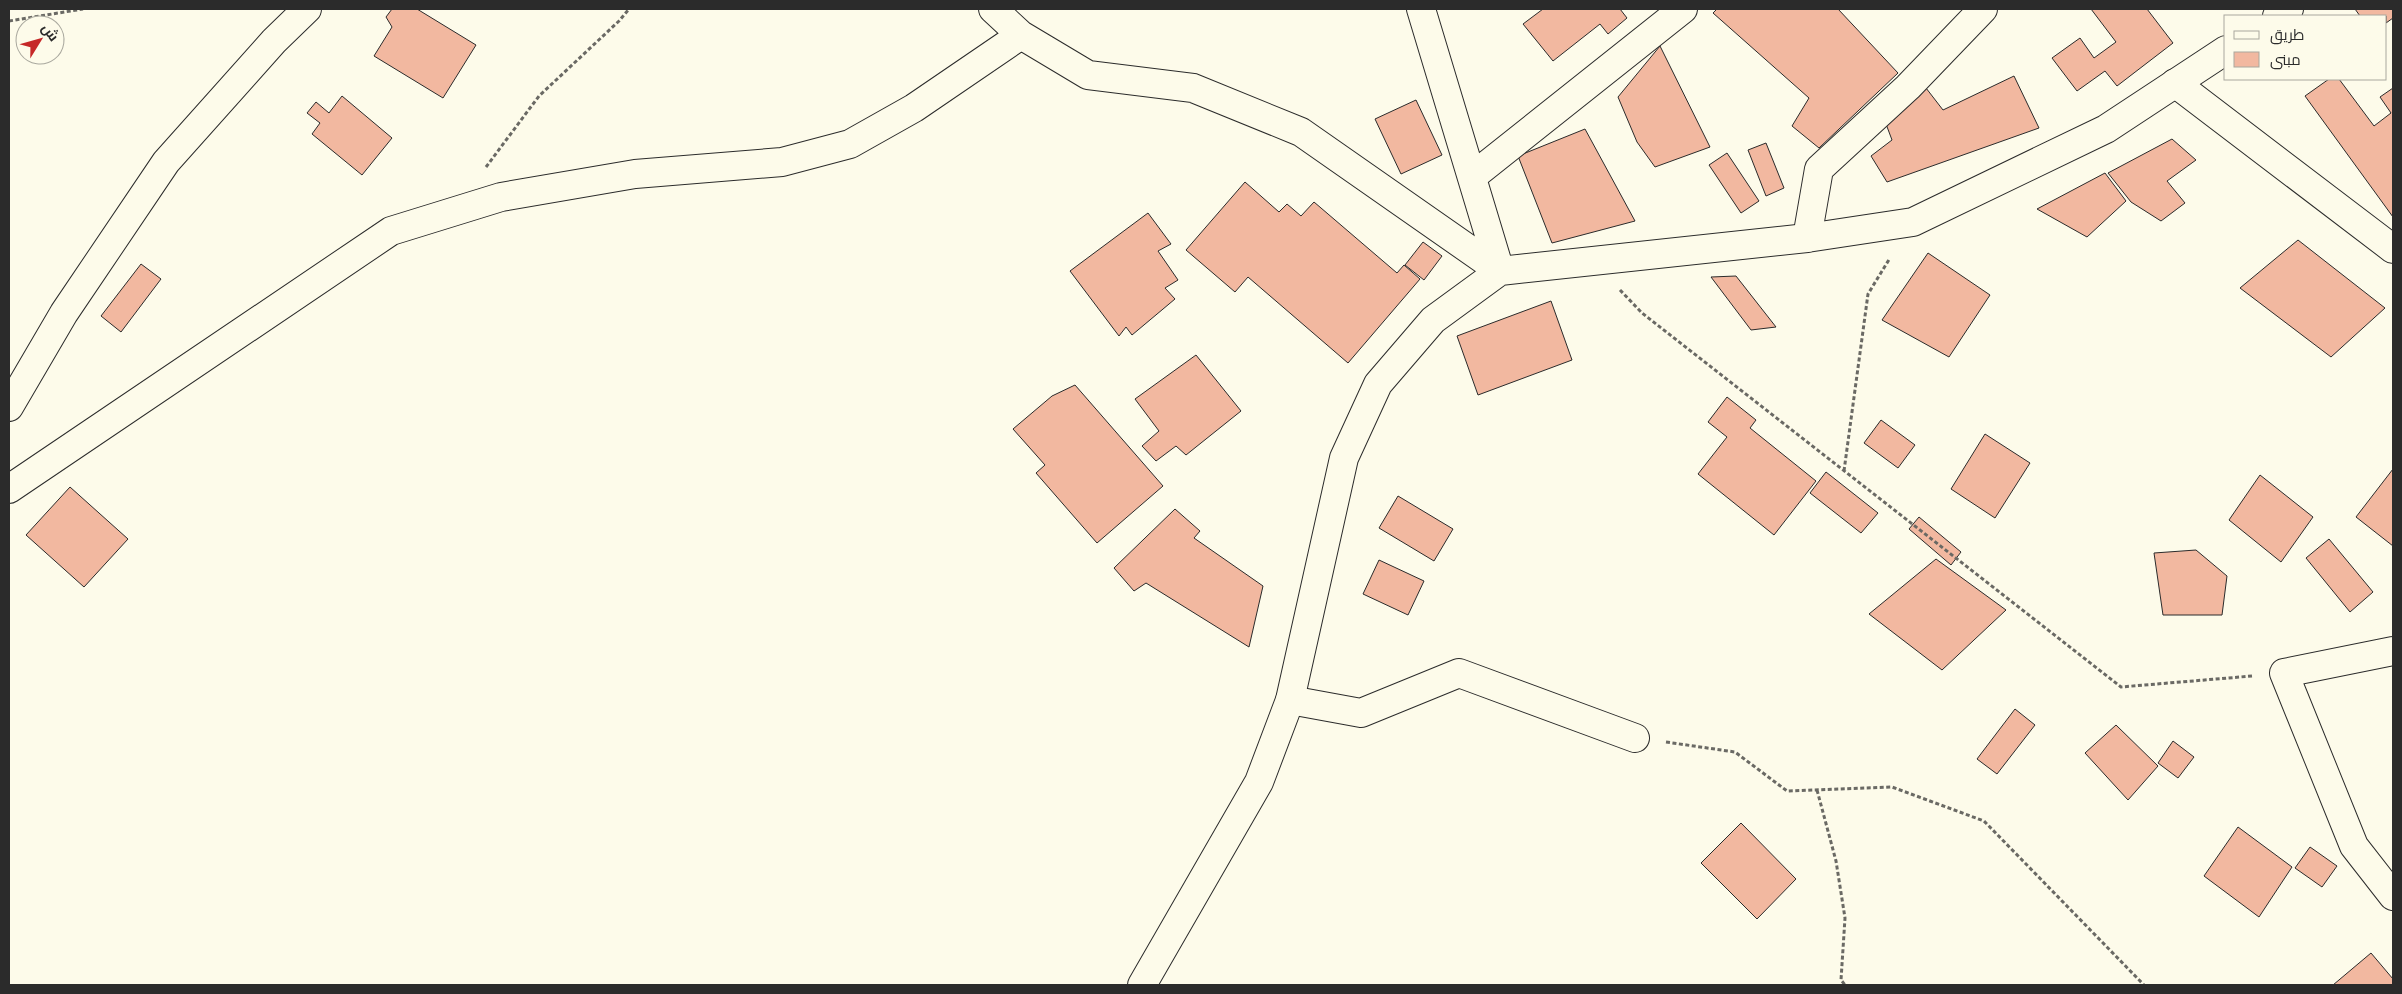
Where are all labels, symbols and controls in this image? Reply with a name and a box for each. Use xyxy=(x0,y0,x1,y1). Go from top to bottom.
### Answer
north arrow xyxy=(15,15,65,65)
legend xyxy=(2224,15,2387,80)
text: ش xyxy=(38,20,62,45)
text: طريق xyxy=(2270,26,2304,45)
text: مبنى xyxy=(2270,51,2301,70)

